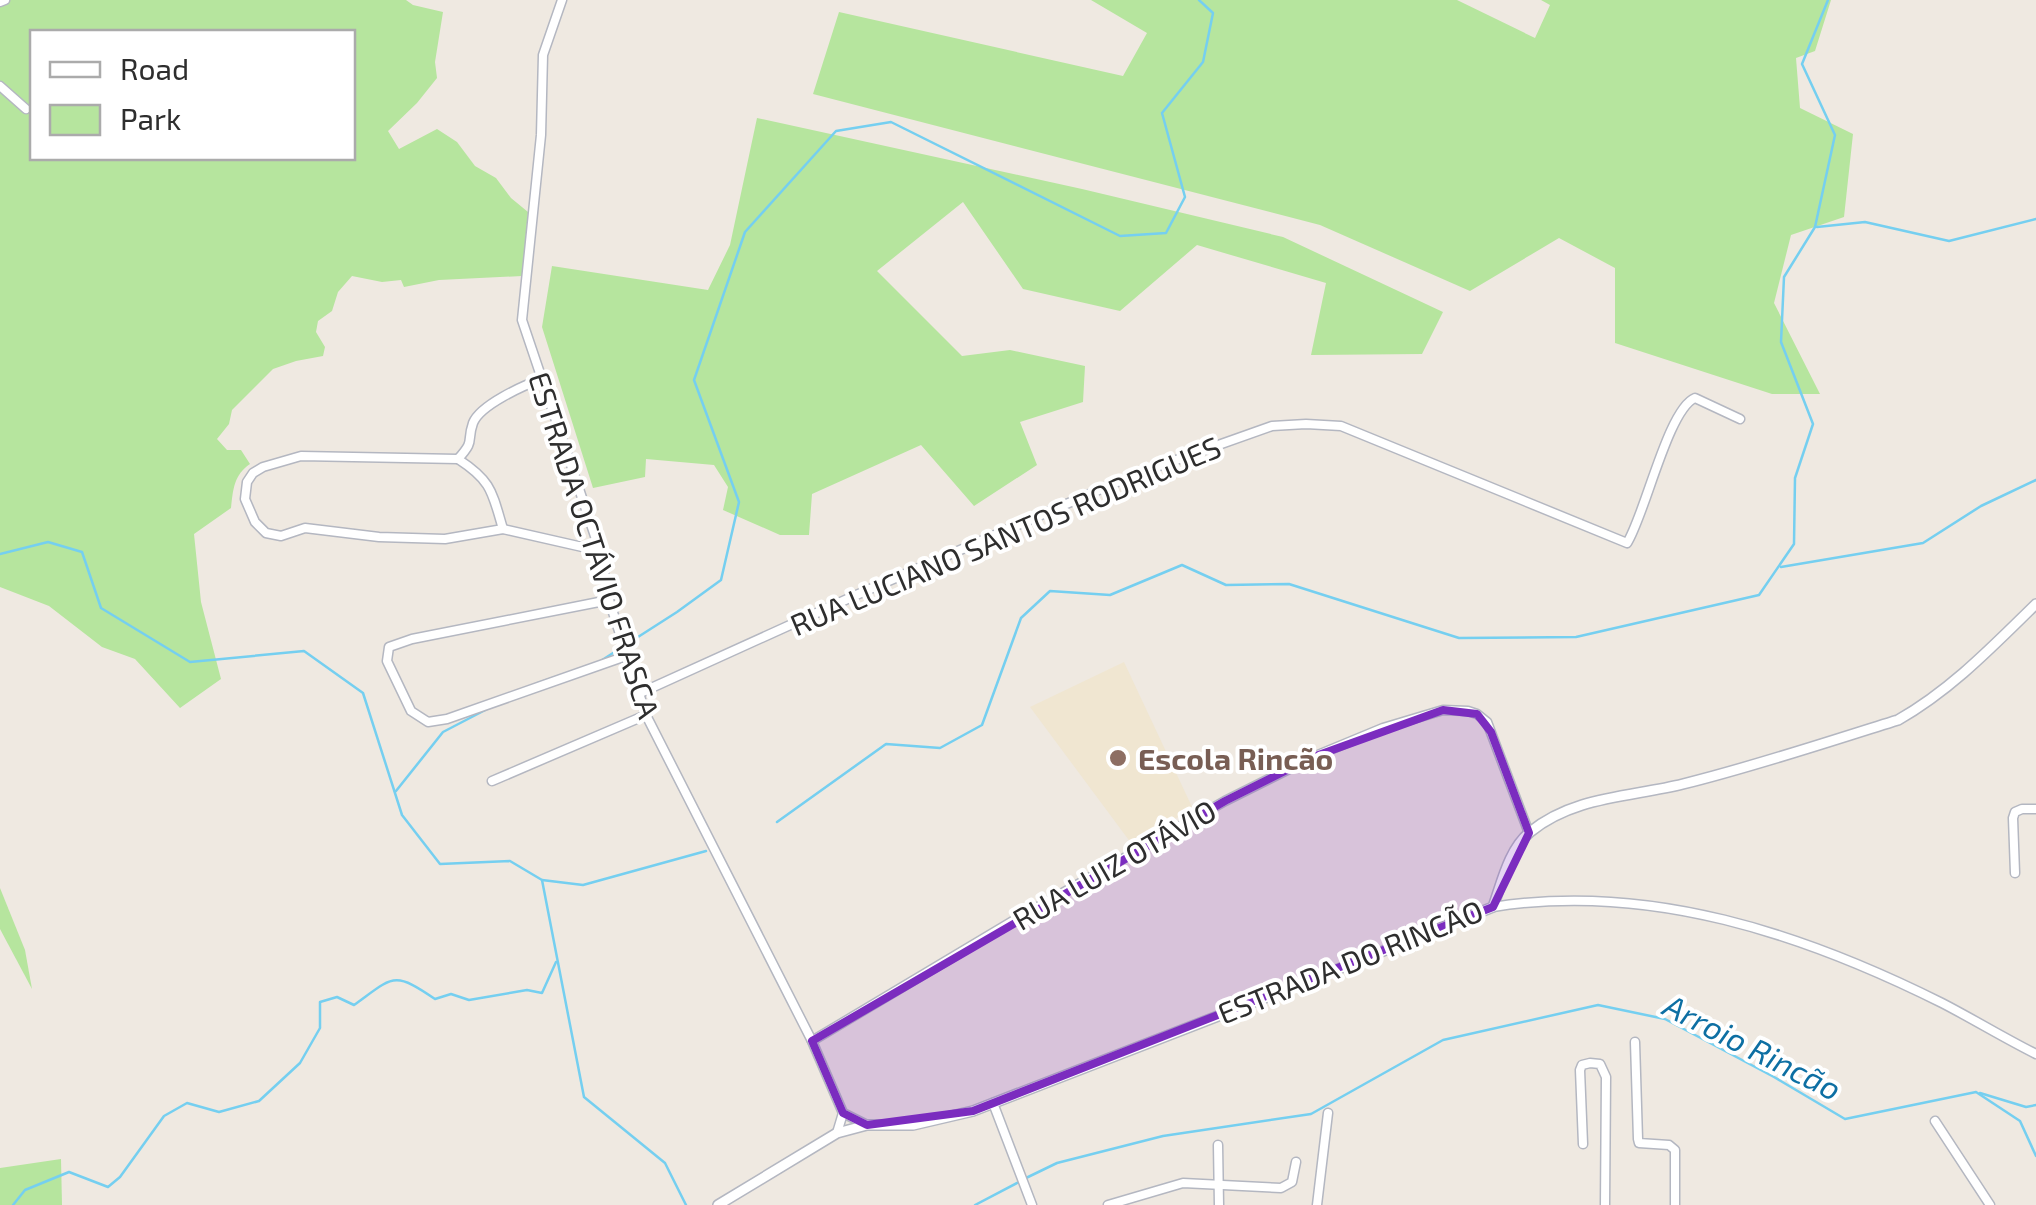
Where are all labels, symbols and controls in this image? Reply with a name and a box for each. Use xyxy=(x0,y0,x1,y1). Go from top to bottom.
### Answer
legend xyxy=(30,30,355,160)
text: Road xyxy=(120,50,189,86)
text: Park xyxy=(120,100,181,136)
street label: ESTRADA OCTÁVIO FRASCA xyxy=(522,367,668,723)
street label: RUA LUCIANO SANTOS RODRIGUES xyxy=(784,428,1226,642)
place label: Escola Rincão xyxy=(1138,740,1333,776)
marker: Escola Rincão xyxy=(1107,747,1129,769)
street label: RUA LUIZ OTÁVIO xyxy=(1006,791,1222,937)
street label: ESTRADA DO RINCÃO xyxy=(1212,891,1488,1031)
water label: Arroio Rincão xyxy=(1657,985,1848,1107)

